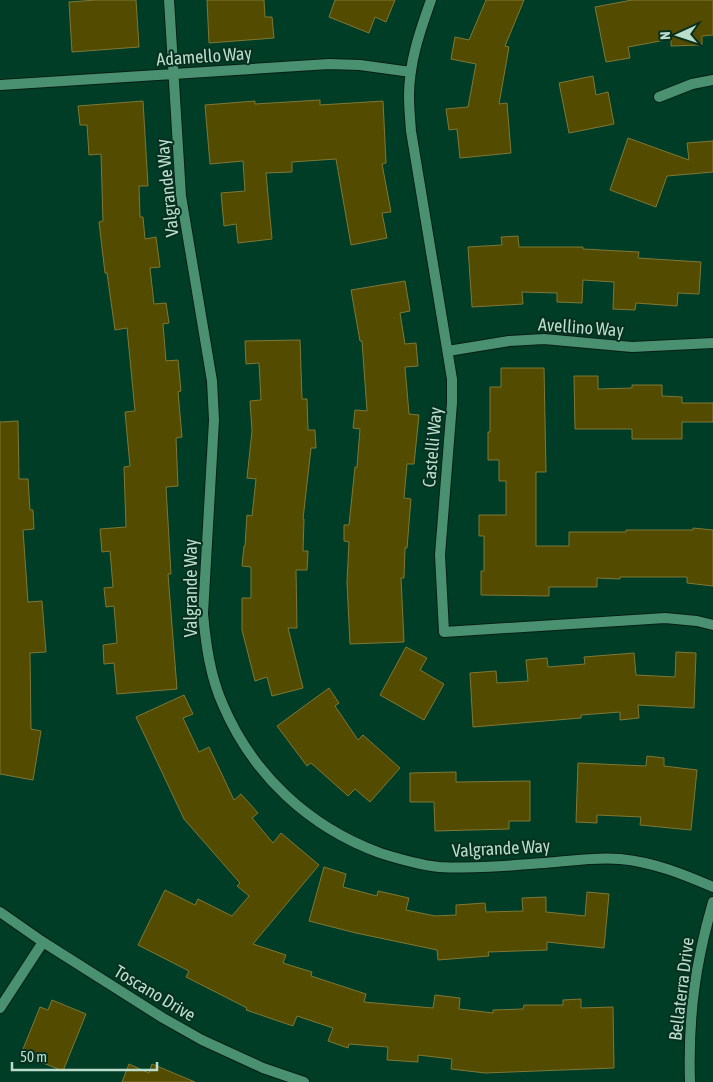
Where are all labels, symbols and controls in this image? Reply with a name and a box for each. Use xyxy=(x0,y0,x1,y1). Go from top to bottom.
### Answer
north arrow xyxy=(653,10,703,60)
text: N xyxy=(657,31,673,40)
street label: Adamello Way xyxy=(156,42,252,70)
street label: Valgrande Way xyxy=(151,138,183,238)
street label: Avellino Way xyxy=(537,314,625,340)
street label: Castelli Way xyxy=(418,406,446,488)
street label: Valgrande Way xyxy=(180,539,201,637)
street label: Valgrande Way xyxy=(451,835,551,861)
street label: Bellaterra Drive xyxy=(664,936,698,1042)
street label: Toscano Drive xyxy=(110,960,200,1026)
scale bar xyxy=(12,1040,158,1072)
text: 50 m xyxy=(20,1048,47,1065)

